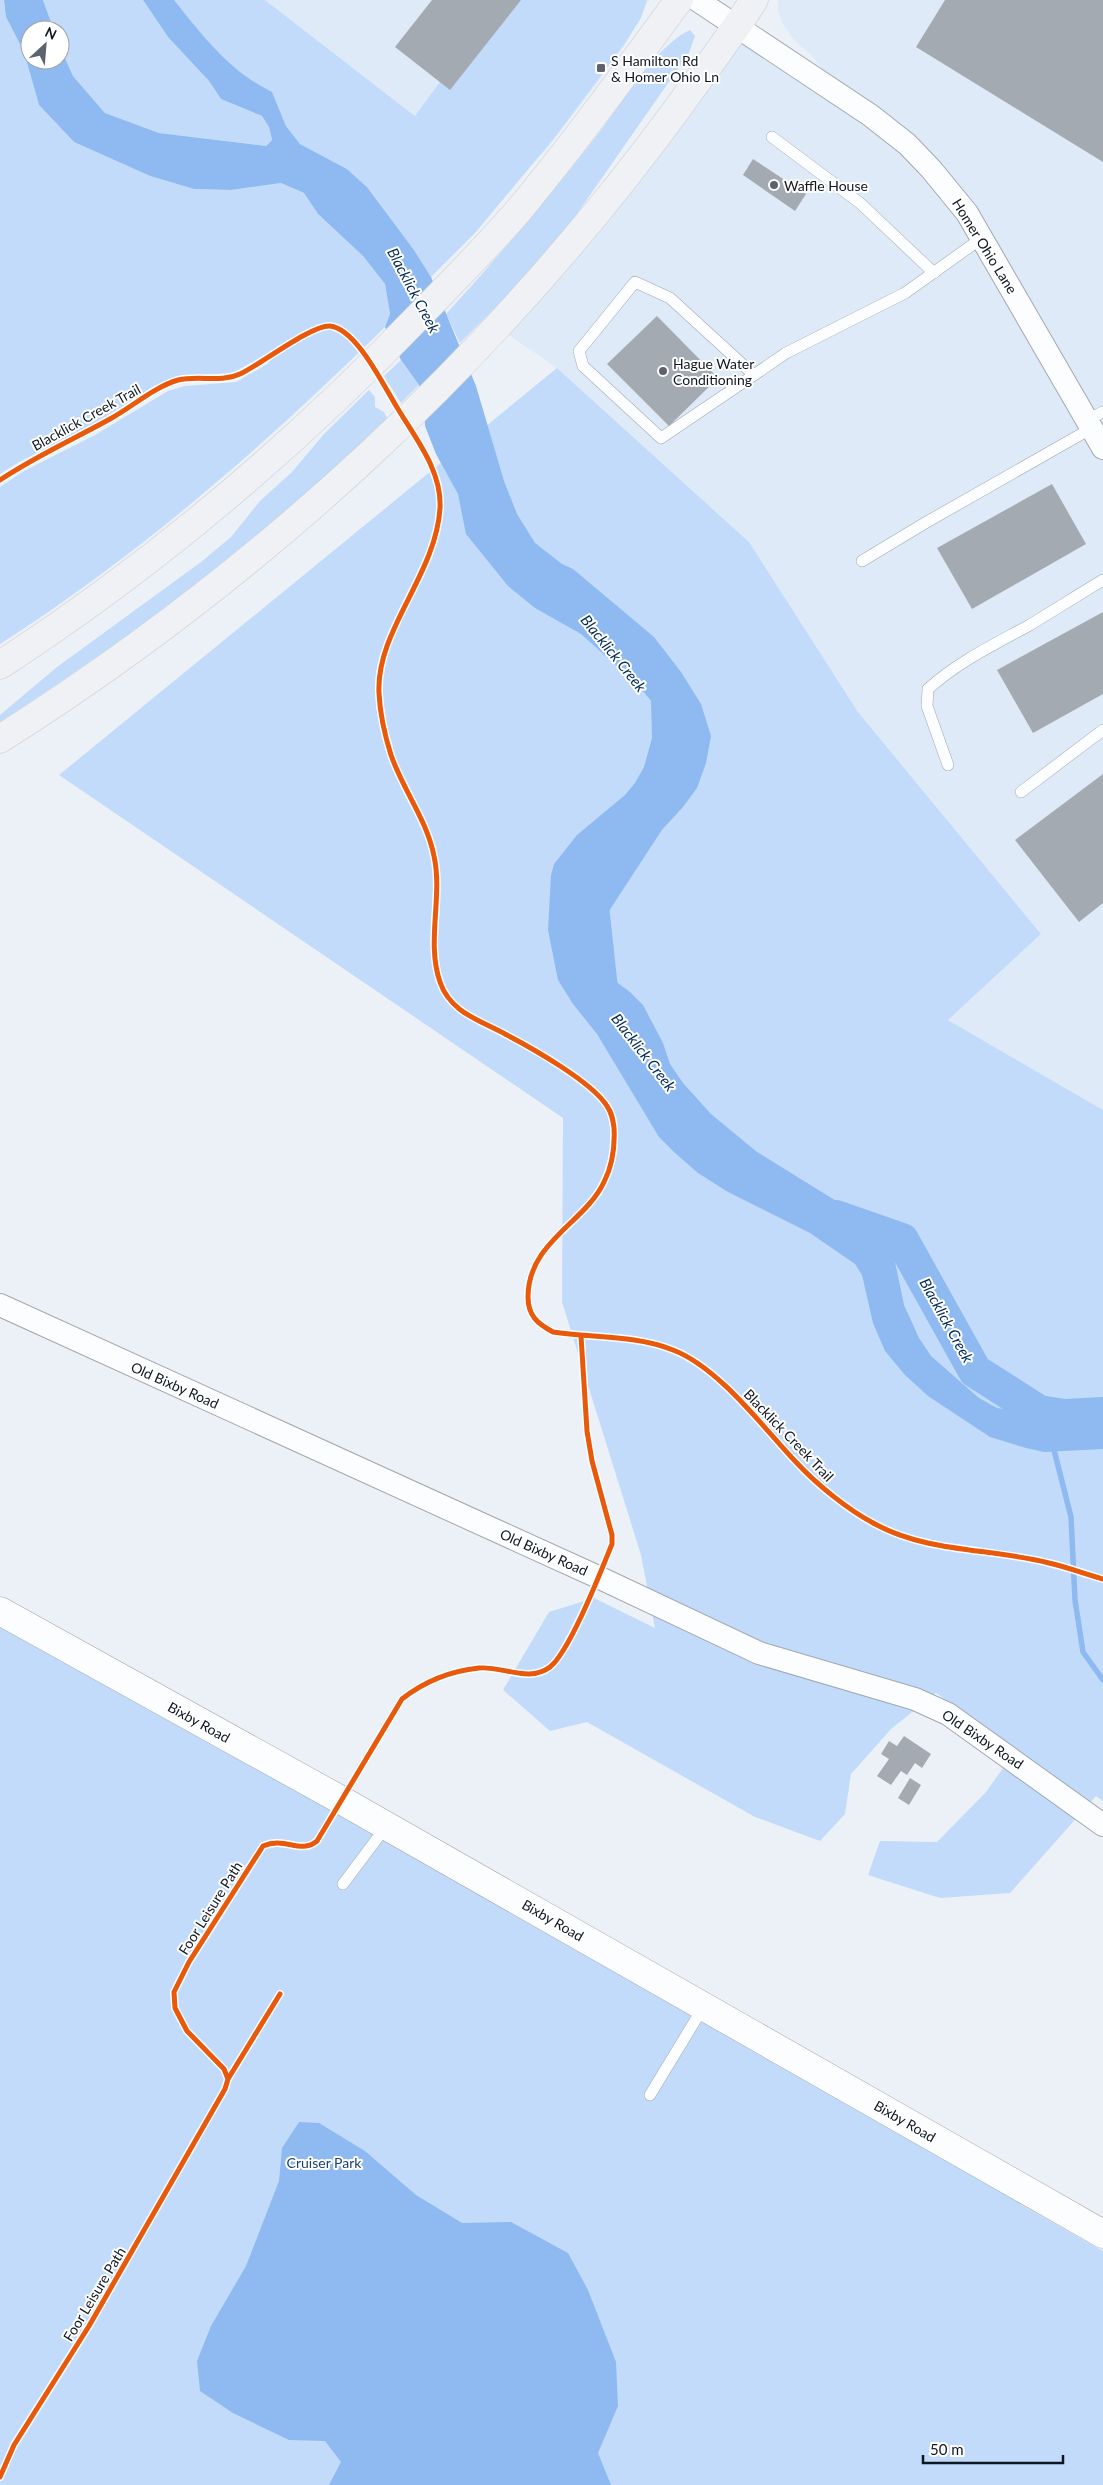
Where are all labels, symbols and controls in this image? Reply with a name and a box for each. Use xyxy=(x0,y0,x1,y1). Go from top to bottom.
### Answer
north arrow xyxy=(20,20,70,70)
text: N xyxy=(42,23,59,43)
place label: S Hamilton Rd & Homer Ohio Ln xyxy=(611,52,719,85)
marker: S Hamilton Rd & Homer Ohio Ln xyxy=(595,62,607,74)
place label: Waffle House xyxy=(784,177,868,194)
marker: Waffle House xyxy=(768,179,780,191)
street label: Homer Ohio Lane xyxy=(949,195,1021,297)
water label: Blacklick Creek xyxy=(384,244,444,336)
place label: Hague Water Conditioning xyxy=(673,355,754,388)
marker: Hague Water Conditioning xyxy=(657,365,669,377)
street label: Blacklick Creek Trail xyxy=(29,380,143,454)
water label: Blacklick Creek xyxy=(578,611,651,696)
water label: Blacklick Creek xyxy=(608,1010,680,1095)
water label: Blacklick Creek xyxy=(916,1275,978,1366)
street label: Old Bixby Road xyxy=(129,1358,221,1412)
street label: Blacklick Creek Trail xyxy=(741,1385,837,1485)
street label: Old Bixby Road xyxy=(498,1525,590,1579)
street label: Bixby Road xyxy=(165,1698,233,1746)
street label: Old Bixby Road xyxy=(939,1706,1027,1772)
street label: Foor Leisure Path xyxy=(175,1858,245,1958)
street label: Bixby Road xyxy=(519,1896,587,1944)
street label: Bixby Road xyxy=(871,2097,939,2145)
park label: Cruiser Park xyxy=(287,2154,362,2171)
street label: Foor Leisure Path xyxy=(59,2244,129,2344)
scale bar xyxy=(923,2432,1063,2464)
text: 50 m xyxy=(930,2440,964,2458)

